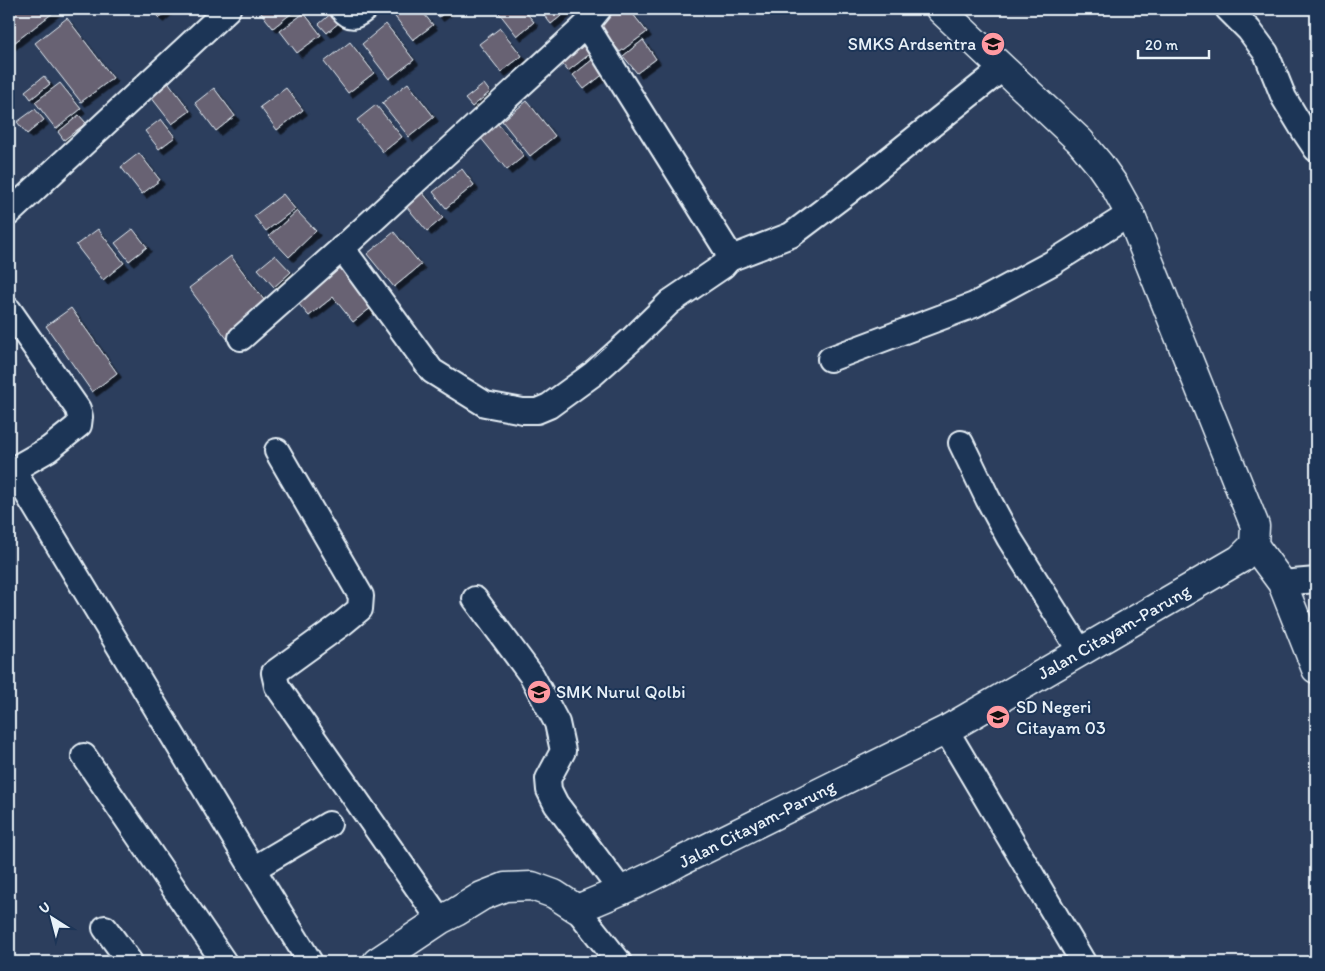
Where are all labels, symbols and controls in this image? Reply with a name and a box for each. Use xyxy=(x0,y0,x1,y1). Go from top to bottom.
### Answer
scale bar xyxy=(1138,28,1209,60)
school or university icon: SMKS Ardsentra xyxy=(980,31,1006,57)
place label: SMKS Ardsentra xyxy=(848,33,976,55)
text: 20 m xyxy=(1145,36,1179,54)
street label: Jalan Citayam-Parung xyxy=(1034,579,1195,685)
school or university icon: SMK Nurul Qolbi xyxy=(526,679,552,705)
place label: SMK Nurul Qolbi xyxy=(556,681,686,703)
place label: SD Negeri Citayam 03 xyxy=(1016,696,1106,739)
school or university icon: SD Negeri Citayam 03 xyxy=(985,704,1011,730)
street label: Jalan Citayam-Parung xyxy=(675,775,840,873)
north arrow xyxy=(28,894,78,944)
text: U xyxy=(36,898,53,917)

